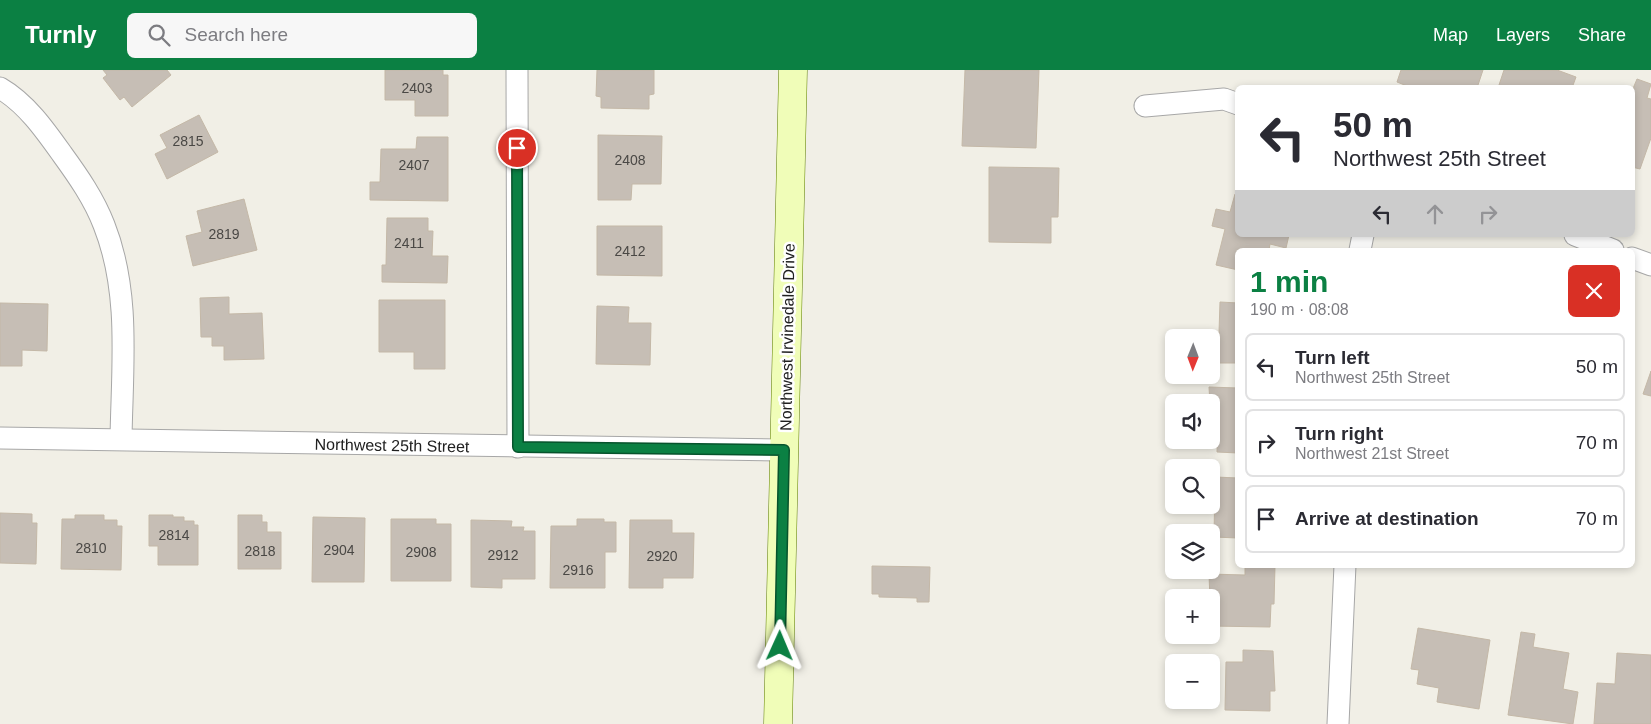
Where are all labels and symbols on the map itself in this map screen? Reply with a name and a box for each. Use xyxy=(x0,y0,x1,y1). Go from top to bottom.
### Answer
house number: 2403 xyxy=(401,80,433,96)
pin xyxy=(496,127,538,169)
house number: 2815 xyxy=(172,133,204,149)
house number: 2408 xyxy=(614,152,646,168)
house number: 2407 xyxy=(398,157,430,173)
house number: 2819 xyxy=(208,226,240,242)
house number: 2411 xyxy=(394,235,424,251)
house number: 2412 xyxy=(614,243,646,259)
street label: Northwest Irvinedale Drive xyxy=(777,243,798,431)
north arrow xyxy=(1165,329,1220,384)
street label: Northwest 25th Street xyxy=(314,436,470,455)
house number: 2814 xyxy=(158,527,190,543)
house number: 2810 xyxy=(75,540,107,556)
house number: 2904 xyxy=(323,542,355,558)
house number: 2818 xyxy=(244,543,276,559)
house number: 2908 xyxy=(405,544,437,560)
house number: 2912 xyxy=(487,547,519,563)
house number: 2920 xyxy=(646,548,678,564)
house number: 2916 xyxy=(562,562,594,578)
position arrow xyxy=(753,619,805,671)

